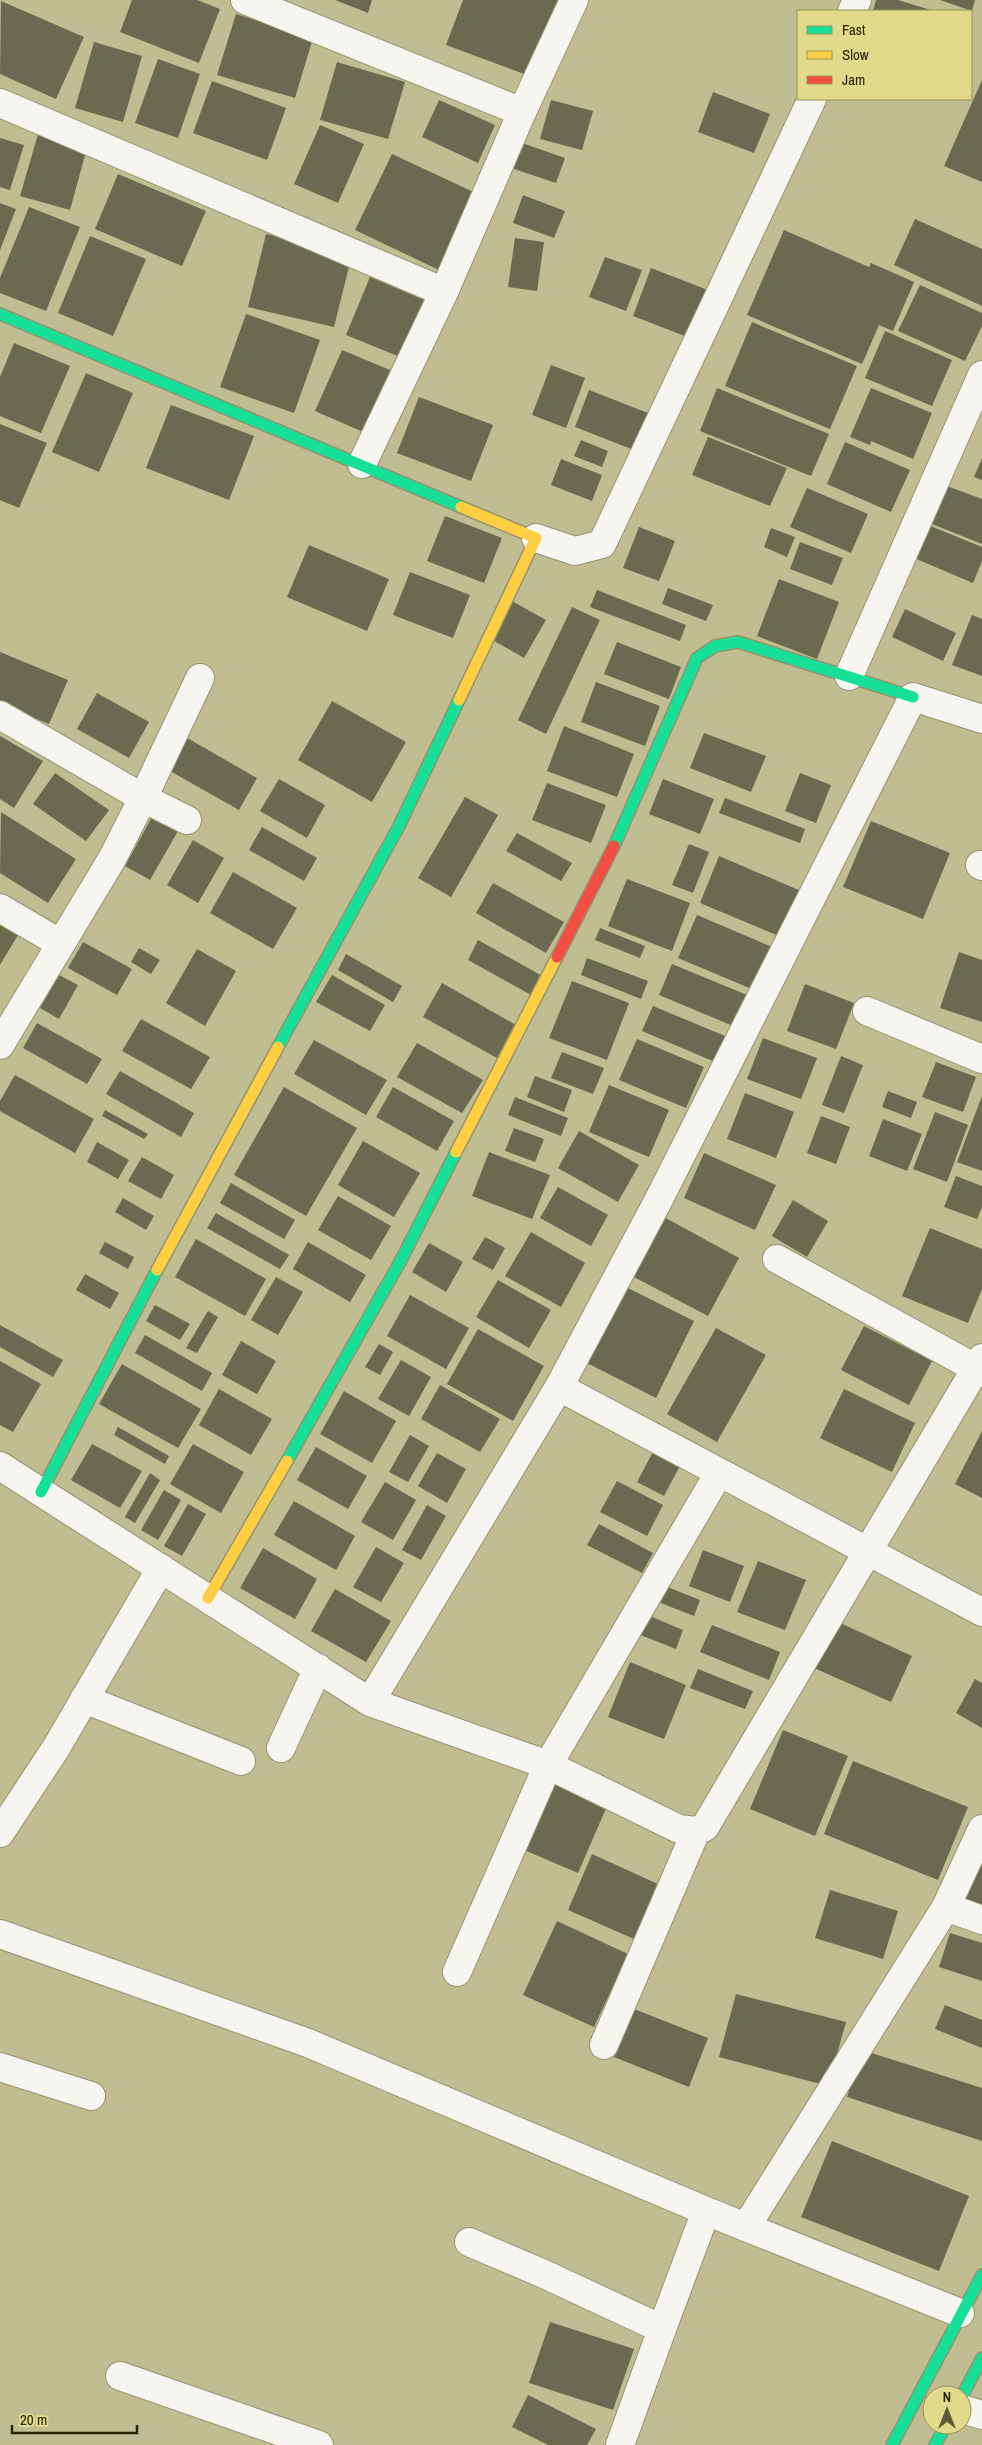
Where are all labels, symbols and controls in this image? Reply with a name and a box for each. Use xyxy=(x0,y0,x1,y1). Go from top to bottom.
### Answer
legend xyxy=(797,10,972,100)
text: Fast xyxy=(842,19,866,40)
text: Slow xyxy=(842,44,869,65)
text: Jam xyxy=(842,69,865,90)
north arrow xyxy=(922,2385,972,2435)
text: N xyxy=(943,2388,951,2406)
scale bar xyxy=(12,2402,138,2434)
text: 20 m xyxy=(20,2409,47,2430)

